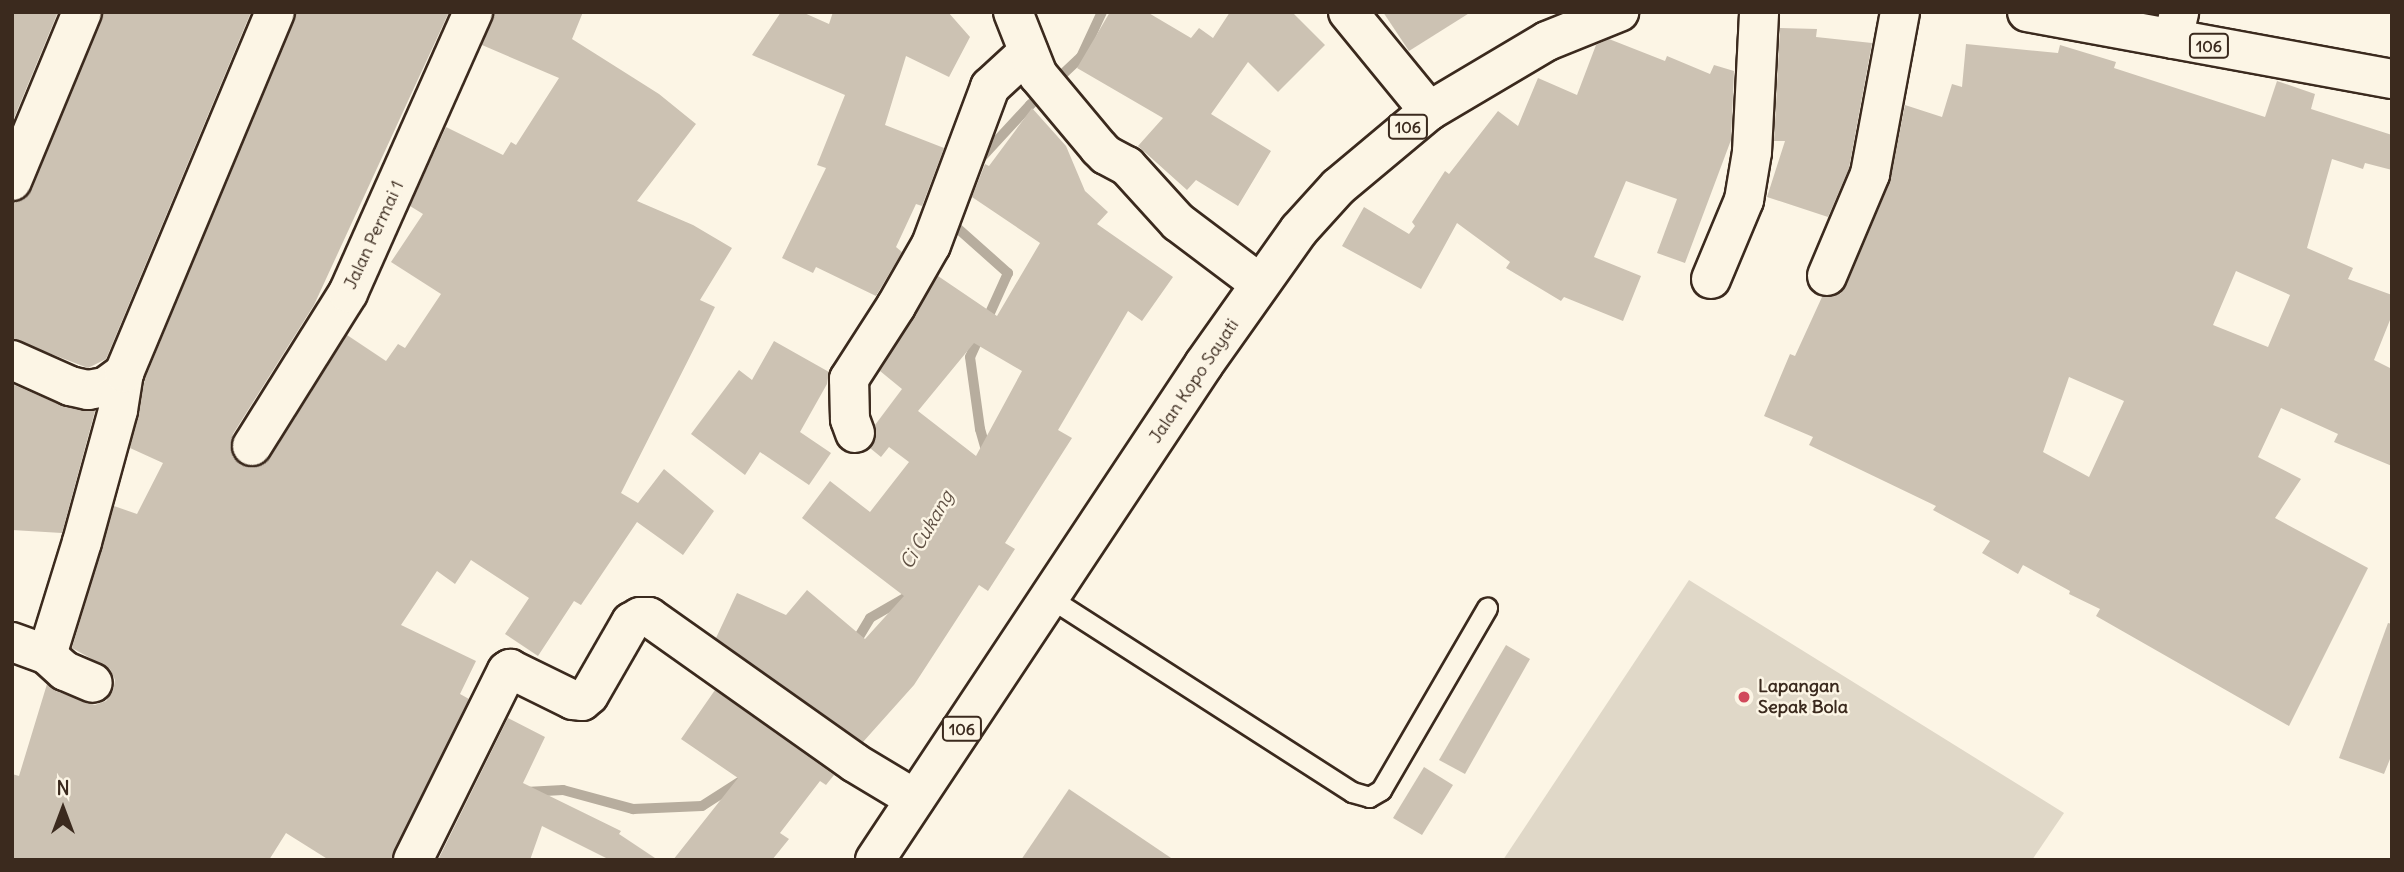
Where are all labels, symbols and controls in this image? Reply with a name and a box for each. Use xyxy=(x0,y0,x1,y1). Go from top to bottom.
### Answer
road number: 106 xyxy=(2188,34,2230,58)
road number: 106 xyxy=(1387,114,1429,140)
street label: Jalan Permai 1 xyxy=(339,177,409,293)
street label: Jalan Kopo Sayati xyxy=(1145,315,1243,447)
water label: Ci Cukang xyxy=(895,487,959,573)
place label: Lapangan Sepak Bola xyxy=(1758,676,1848,718)
marker: Lapangan Sepak Bola xyxy=(1736,689,1752,705)
road number: 106 xyxy=(941,716,983,742)
north arrow xyxy=(28,774,98,844)
text: N xyxy=(56,776,70,800)

